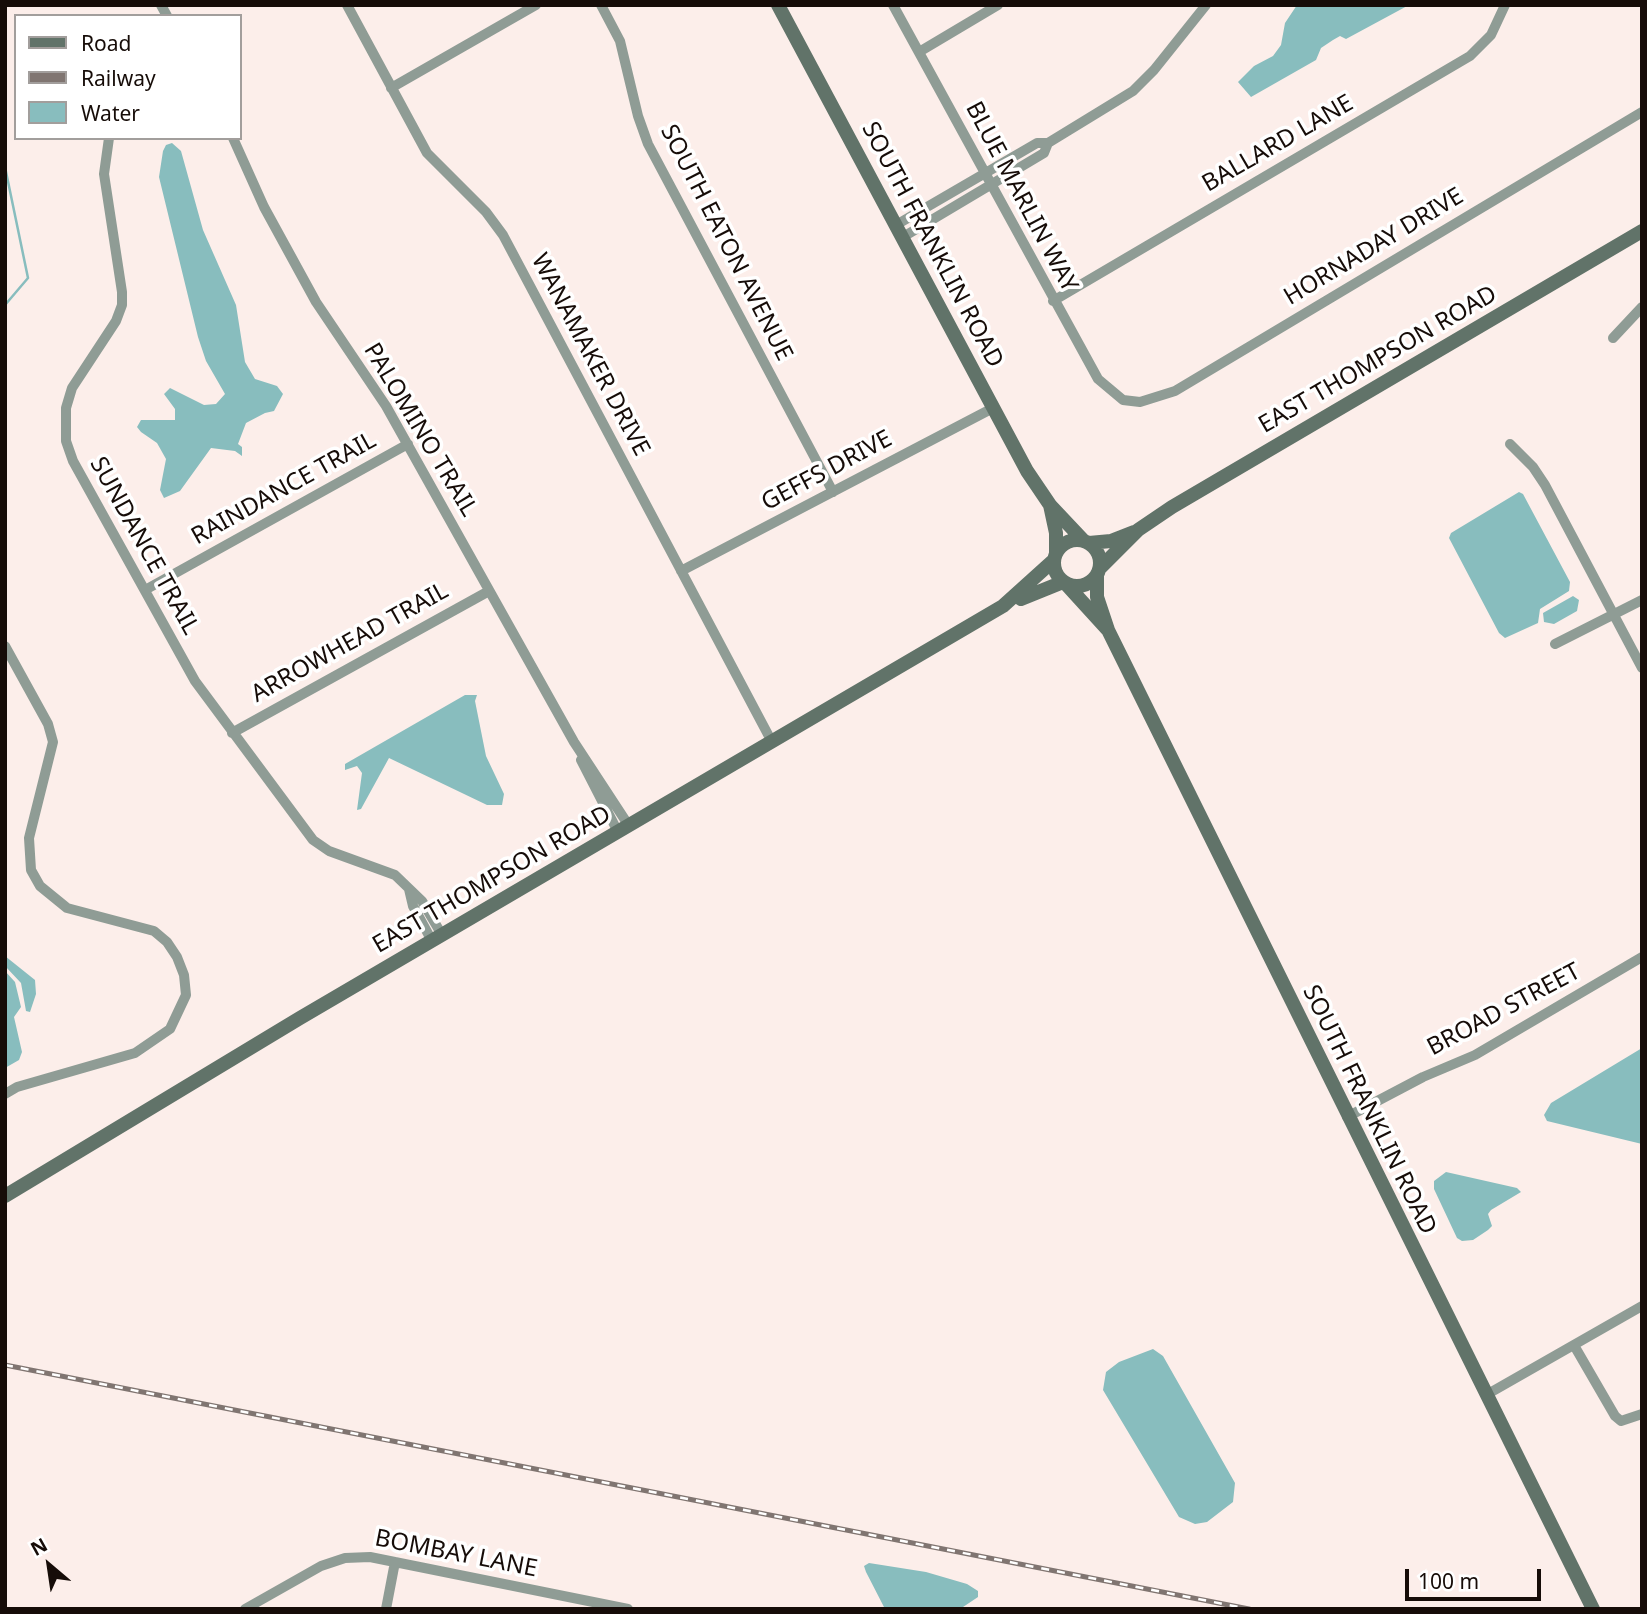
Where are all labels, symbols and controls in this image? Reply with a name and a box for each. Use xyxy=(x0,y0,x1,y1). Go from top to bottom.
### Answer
legend xyxy=(14,14,242,140)
text: Road xyxy=(81,29,131,57)
text: Railway xyxy=(81,64,156,92)
street label: BALLARD LANE xyxy=(1197,89,1359,199)
street label: BLUE MARLIN WAY xyxy=(959,97,1083,297)
text: Water xyxy=(81,99,140,127)
street label: SOUTH FRANKLIN ROAD xyxy=(855,117,1009,373)
street label: SOUTH EATON AVENUE xyxy=(654,120,798,366)
street label: HORNADAY DRIVE xyxy=(1279,182,1469,312)
street label: WANAMAKER DRIVE xyxy=(524,249,656,461)
street label: EAST THOMPSON ROAD xyxy=(1254,280,1502,440)
street label: PALOMINO TRAIL xyxy=(357,338,483,522)
street label: GEFFS DRIVE xyxy=(757,425,897,517)
street label: RAINDANCE TRAIL xyxy=(187,426,381,552)
street label: SUNDANCE TRAIL xyxy=(83,452,205,640)
street label: ARROWHEAD TRAIL xyxy=(247,577,453,709)
street label: EAST THOMPSON ROAD xyxy=(368,800,616,960)
street label: BROAD STREET xyxy=(1422,958,1586,1062)
street label: SOUTH FRANKLIN ROAD xyxy=(1296,981,1442,1239)
street label: BOMBAY LANE xyxy=(372,1524,540,1584)
north arrow xyxy=(14,1530,84,1600)
text: N xyxy=(26,1532,52,1562)
scale bar xyxy=(1409,1554,1546,1598)
text: 100 m xyxy=(1418,1567,1479,1595)

